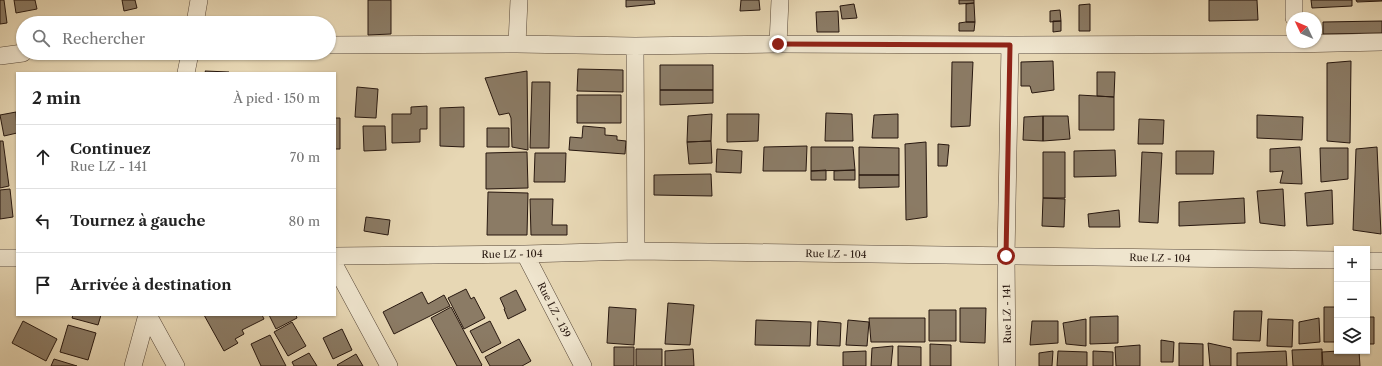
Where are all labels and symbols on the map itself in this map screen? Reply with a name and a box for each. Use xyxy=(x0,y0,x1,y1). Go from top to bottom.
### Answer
north arrow xyxy=(1286,12,1322,48)
route end xyxy=(769,35,787,53)
street label: Rue LZ - 104 xyxy=(481,247,543,261)
street label: Rue LZ - 104 xyxy=(805,247,867,261)
route start xyxy=(997,247,1015,265)
street label: Rue LZ - 104 xyxy=(1129,251,1191,265)
street label: Rue LZ - 139 xyxy=(534,280,574,340)
street label: Rue LZ - 141 xyxy=(1000,284,1014,344)

